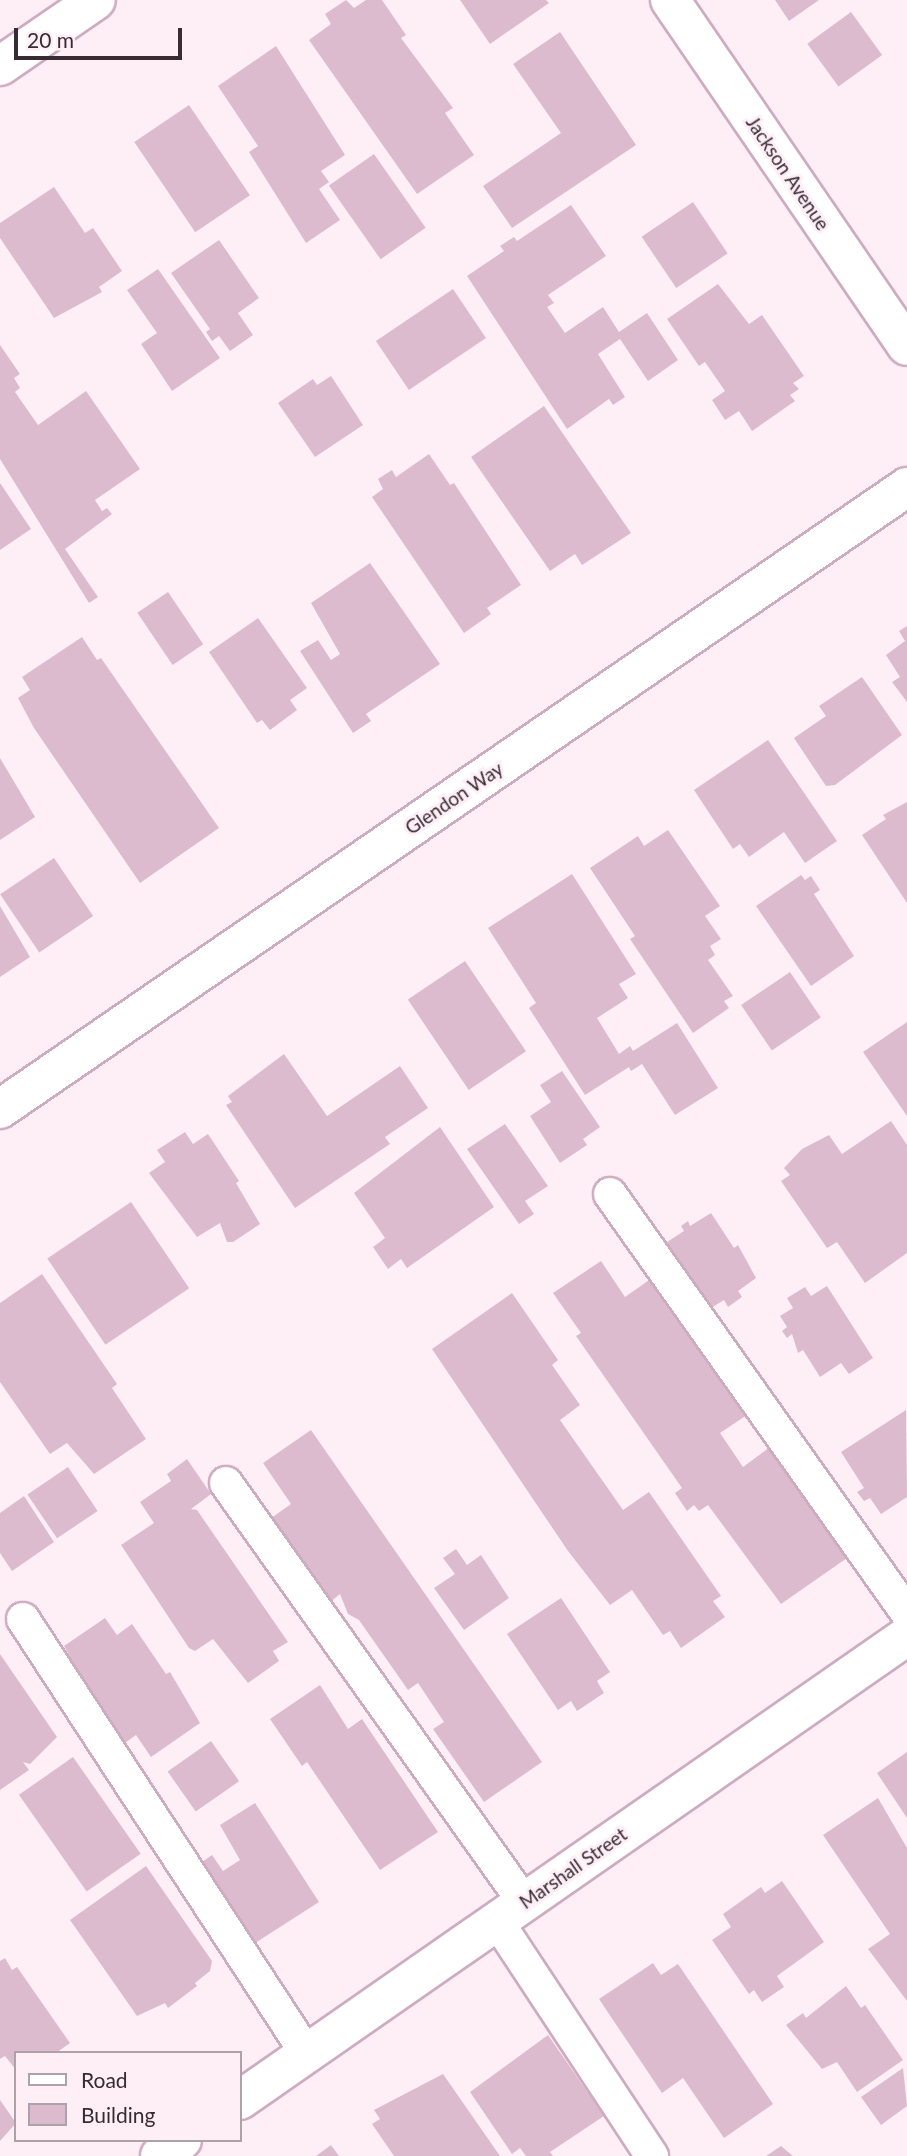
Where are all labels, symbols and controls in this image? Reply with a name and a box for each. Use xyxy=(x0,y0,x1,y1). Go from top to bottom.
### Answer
scale bar xyxy=(18,14,186,58)
text: 20 m xyxy=(27,27,74,52)
street label: Jackson Avenue xyxy=(741,111,835,235)
street label: Glendon Way xyxy=(401,757,507,839)
street label: Marshall Street xyxy=(515,1823,631,1913)
legend xyxy=(14,2051,242,2142)
text: Road xyxy=(81,2067,128,2092)
text: Building xyxy=(81,2102,156,2127)

